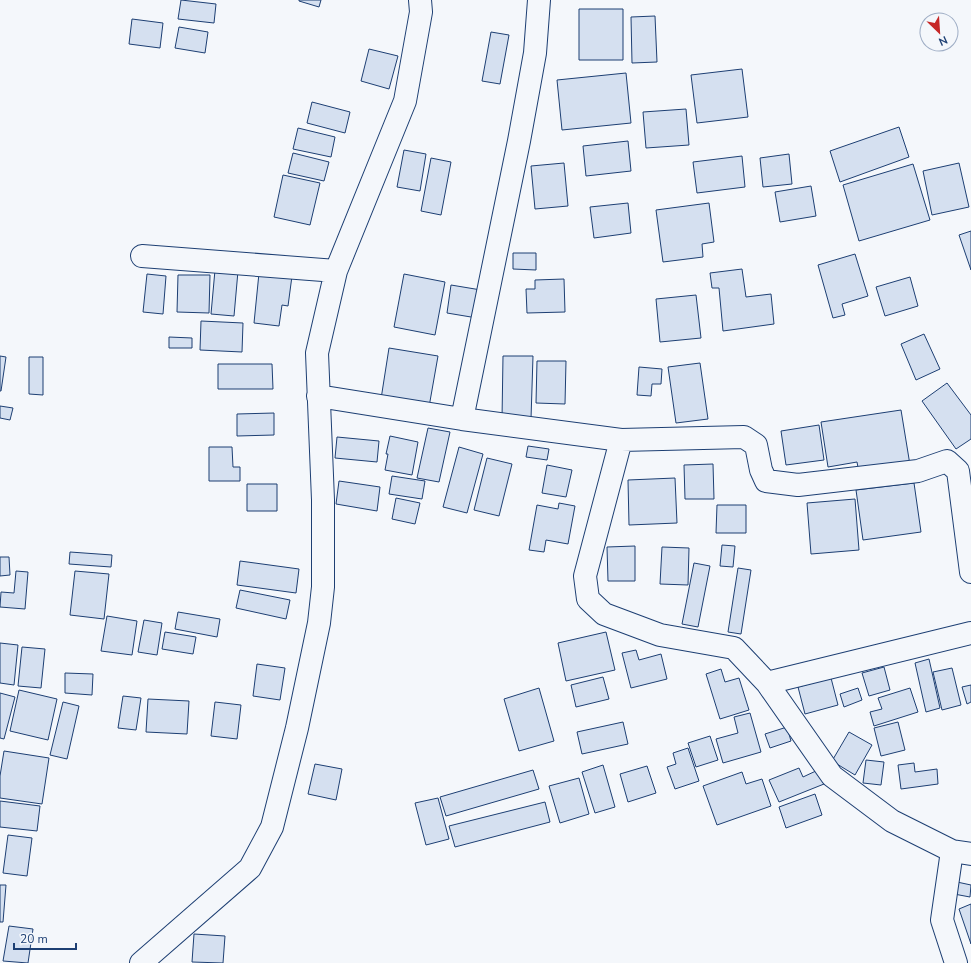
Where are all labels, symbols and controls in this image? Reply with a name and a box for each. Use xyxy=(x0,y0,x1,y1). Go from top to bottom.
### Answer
north arrow xyxy=(919,12,959,52)
text: N xyxy=(936,32,950,49)
scale bar xyxy=(14,925,76,951)
text: 20 m xyxy=(20,931,48,947)

